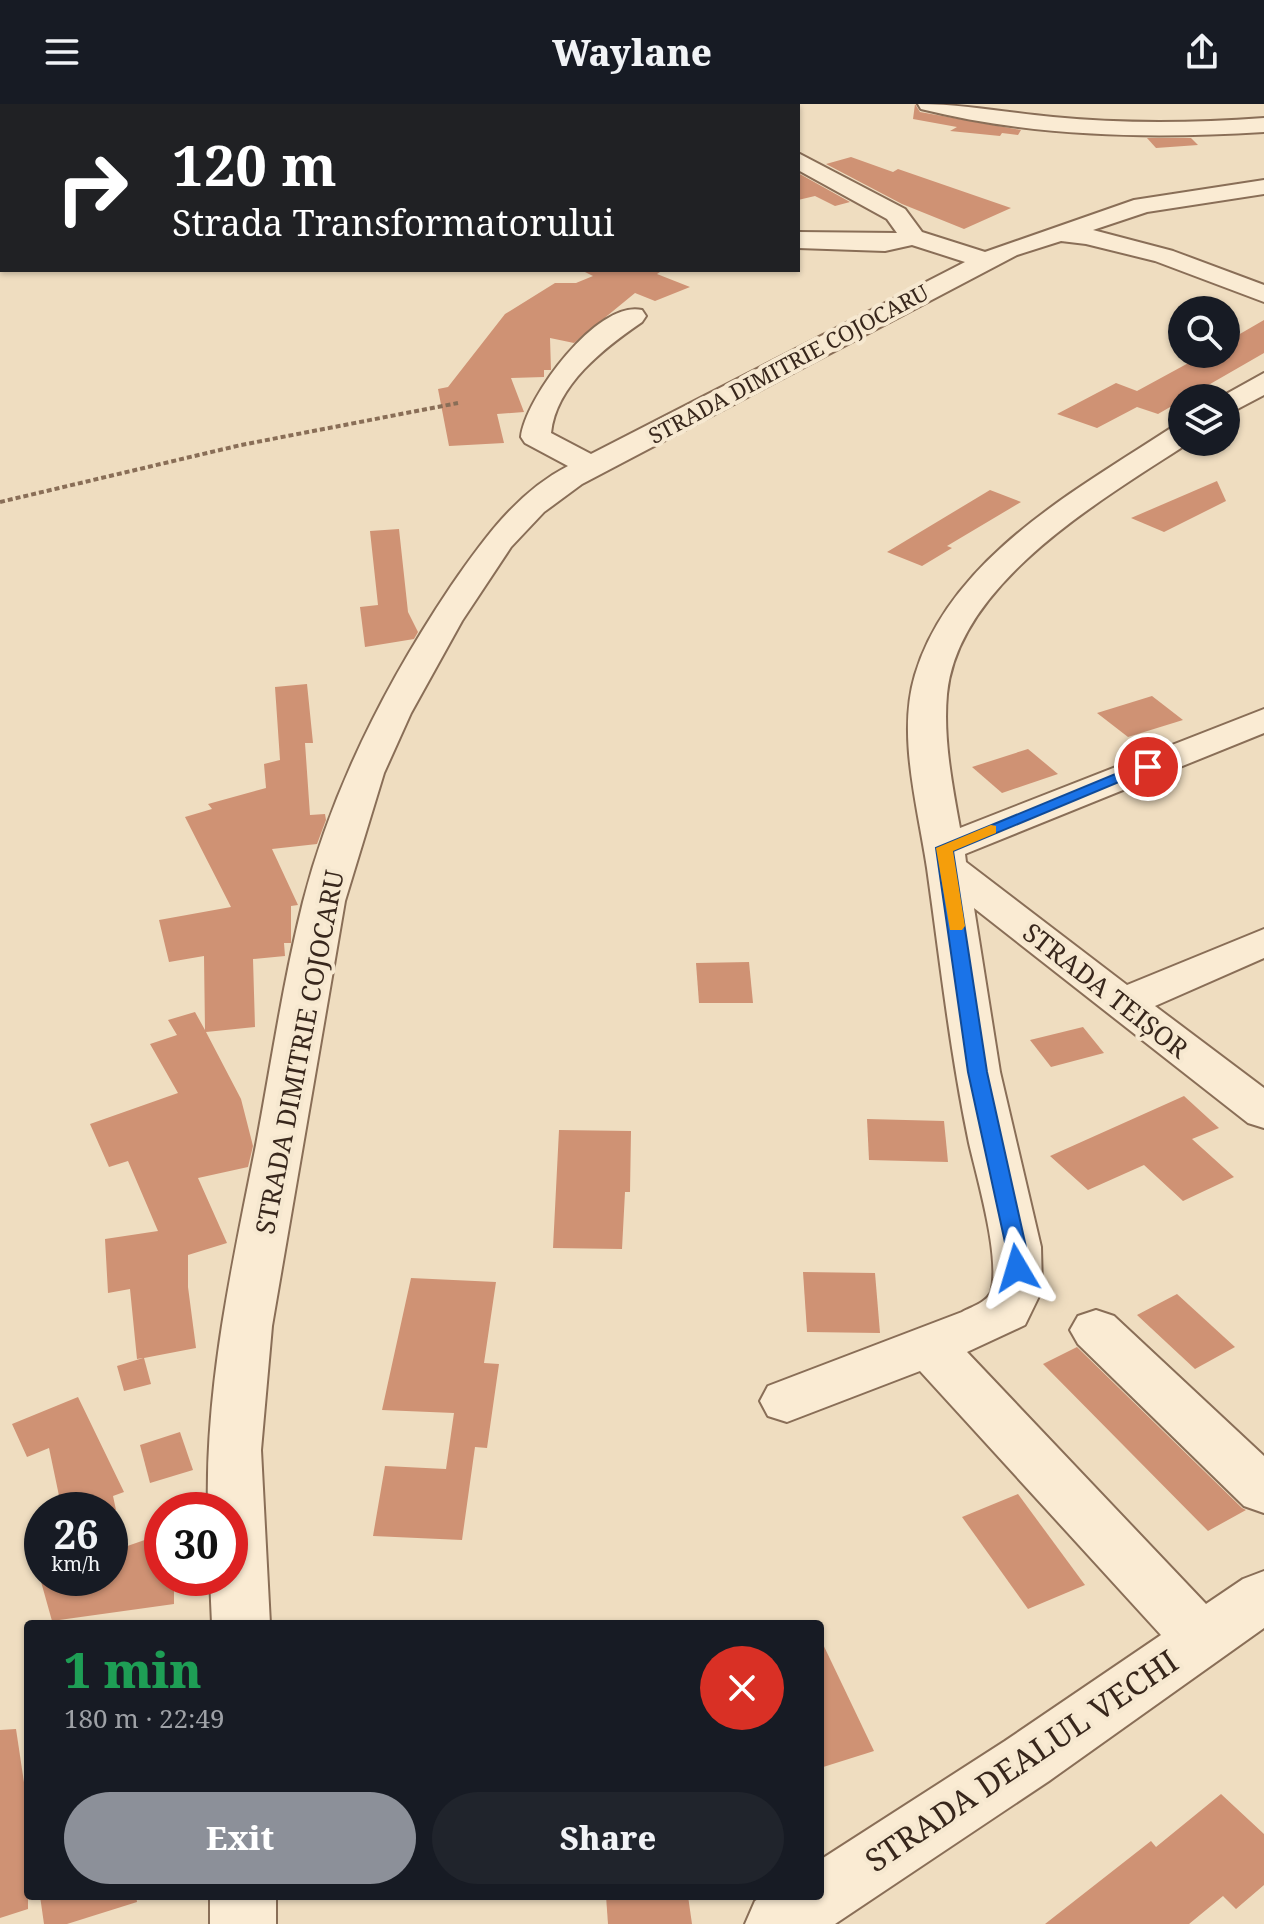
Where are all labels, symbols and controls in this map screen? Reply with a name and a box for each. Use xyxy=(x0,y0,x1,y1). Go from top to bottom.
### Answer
text: Waylane xyxy=(552,28,712,77)
icon: menu xyxy=(40,30,84,74)
icon: share xyxy=(1180,30,1224,74)
text: 120 m xyxy=(172,126,337,202)
icon: right xyxy=(40,136,144,240)
text: Strada Transformatorului xyxy=(172,198,615,247)
street label: STRADA DIMITRIE COJOCARU xyxy=(643,276,933,450)
map controls xyxy=(1168,296,1240,456)
button: search xyxy=(1168,296,1240,368)
button: layers xyxy=(1168,384,1240,456)
pin xyxy=(1114,733,1182,801)
icon: arrive xyxy=(1126,745,1170,789)
street label: STRADA DIMITRIE COJOCARU xyxy=(246,867,352,1237)
street label: STRADA TEIȘOR xyxy=(1016,914,1197,1067)
position arrow xyxy=(975,1226,1059,1310)
speed limit sign: 30 xyxy=(144,1492,248,1596)
text: 26 xyxy=(53,1506,99,1561)
text: km/h xyxy=(51,1550,101,1577)
text: 1 min xyxy=(64,1637,202,1702)
street label: STRADA DEALUL VECHI xyxy=(856,1639,1186,1881)
button: close xyxy=(700,1646,784,1730)
text: 180 m · 22:49 xyxy=(64,1700,225,1736)
button: Exit xyxy=(64,1792,416,1884)
button: Share xyxy=(432,1792,784,1884)

